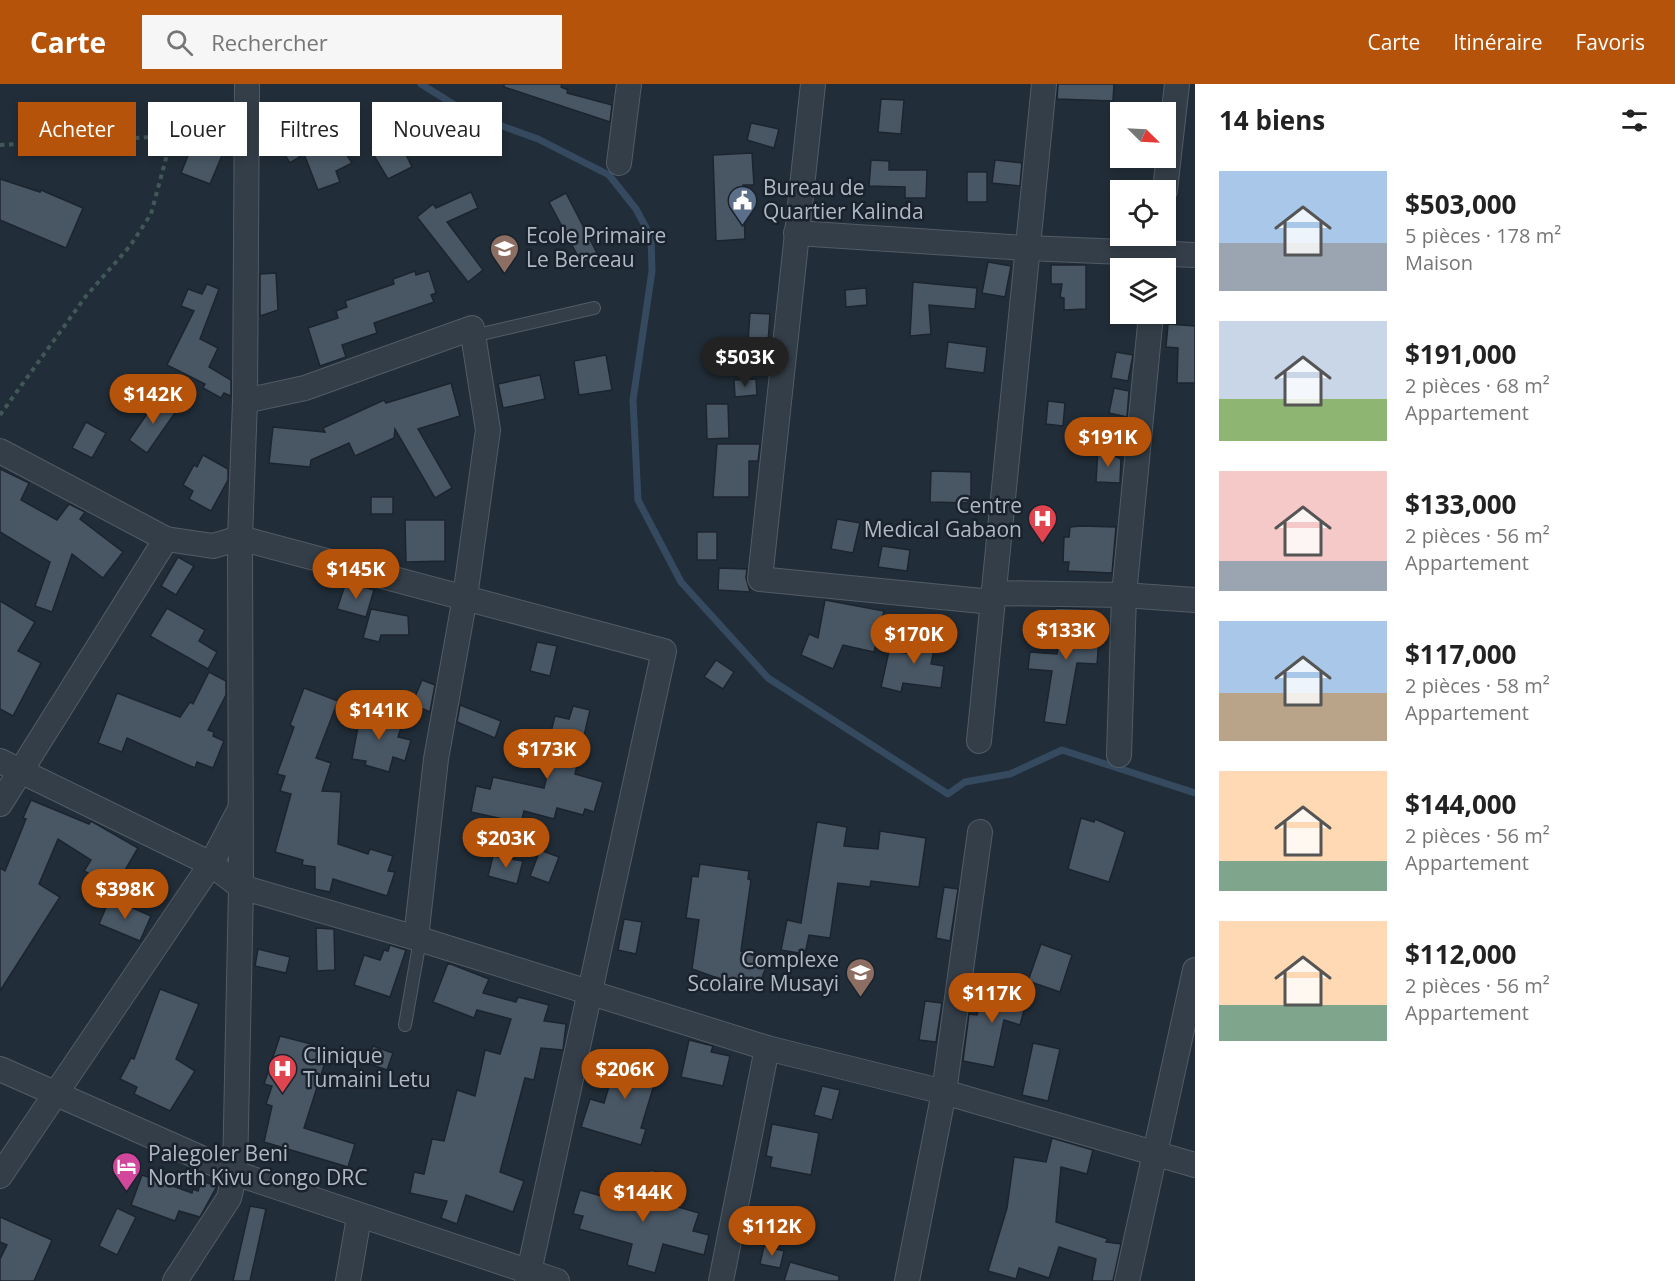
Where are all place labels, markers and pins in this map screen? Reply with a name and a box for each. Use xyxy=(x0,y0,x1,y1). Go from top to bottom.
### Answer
place label: Bureau de Quartier Kalinda xyxy=(763,173,924,225)
public building icon: Bureau de Quartier Kalinda xyxy=(726,184,758,226)
place label: Ecole Primaire Le Berceau xyxy=(526,221,666,273)
school or university icon: Ecole Primaire Le Berceau xyxy=(489,232,521,274)
pin: $503K xyxy=(703,337,787,388)
pin: $142K xyxy=(111,374,195,425)
pin: $191K xyxy=(1066,417,1150,468)
place label: Centre Medical Gabaon xyxy=(864,491,1022,543)
hospital icon: Centre Medical Gabaon xyxy=(1027,502,1059,544)
pin: $145K xyxy=(314,549,398,600)
pin: $133K xyxy=(1024,610,1108,661)
pin: $170K xyxy=(872,614,956,665)
pin: $141K xyxy=(337,690,421,741)
pin: $173K xyxy=(505,729,589,780)
pin: $203K xyxy=(464,818,548,869)
pin: $398K xyxy=(83,869,167,920)
place label: Complexe Scolaire Musayi xyxy=(687,945,839,997)
school or university icon: Complexe Scolaire Musayi xyxy=(844,956,876,998)
pin: $117K xyxy=(950,973,1034,1024)
place label: Clinique Tumaini Letu xyxy=(303,1041,431,1093)
pin: $206K xyxy=(583,1049,667,1100)
hospital icon: Clinique Tumaini Letu xyxy=(266,1052,298,1094)
place label: Palegoler Beni North Kivu Congo DRC xyxy=(148,1139,368,1191)
hotel icon: Palegoler Beni North Kivu Congo DRC xyxy=(111,1150,143,1192)
pin: $144K xyxy=(601,1172,685,1223)
pin: $112K xyxy=(730,1206,814,1257)

